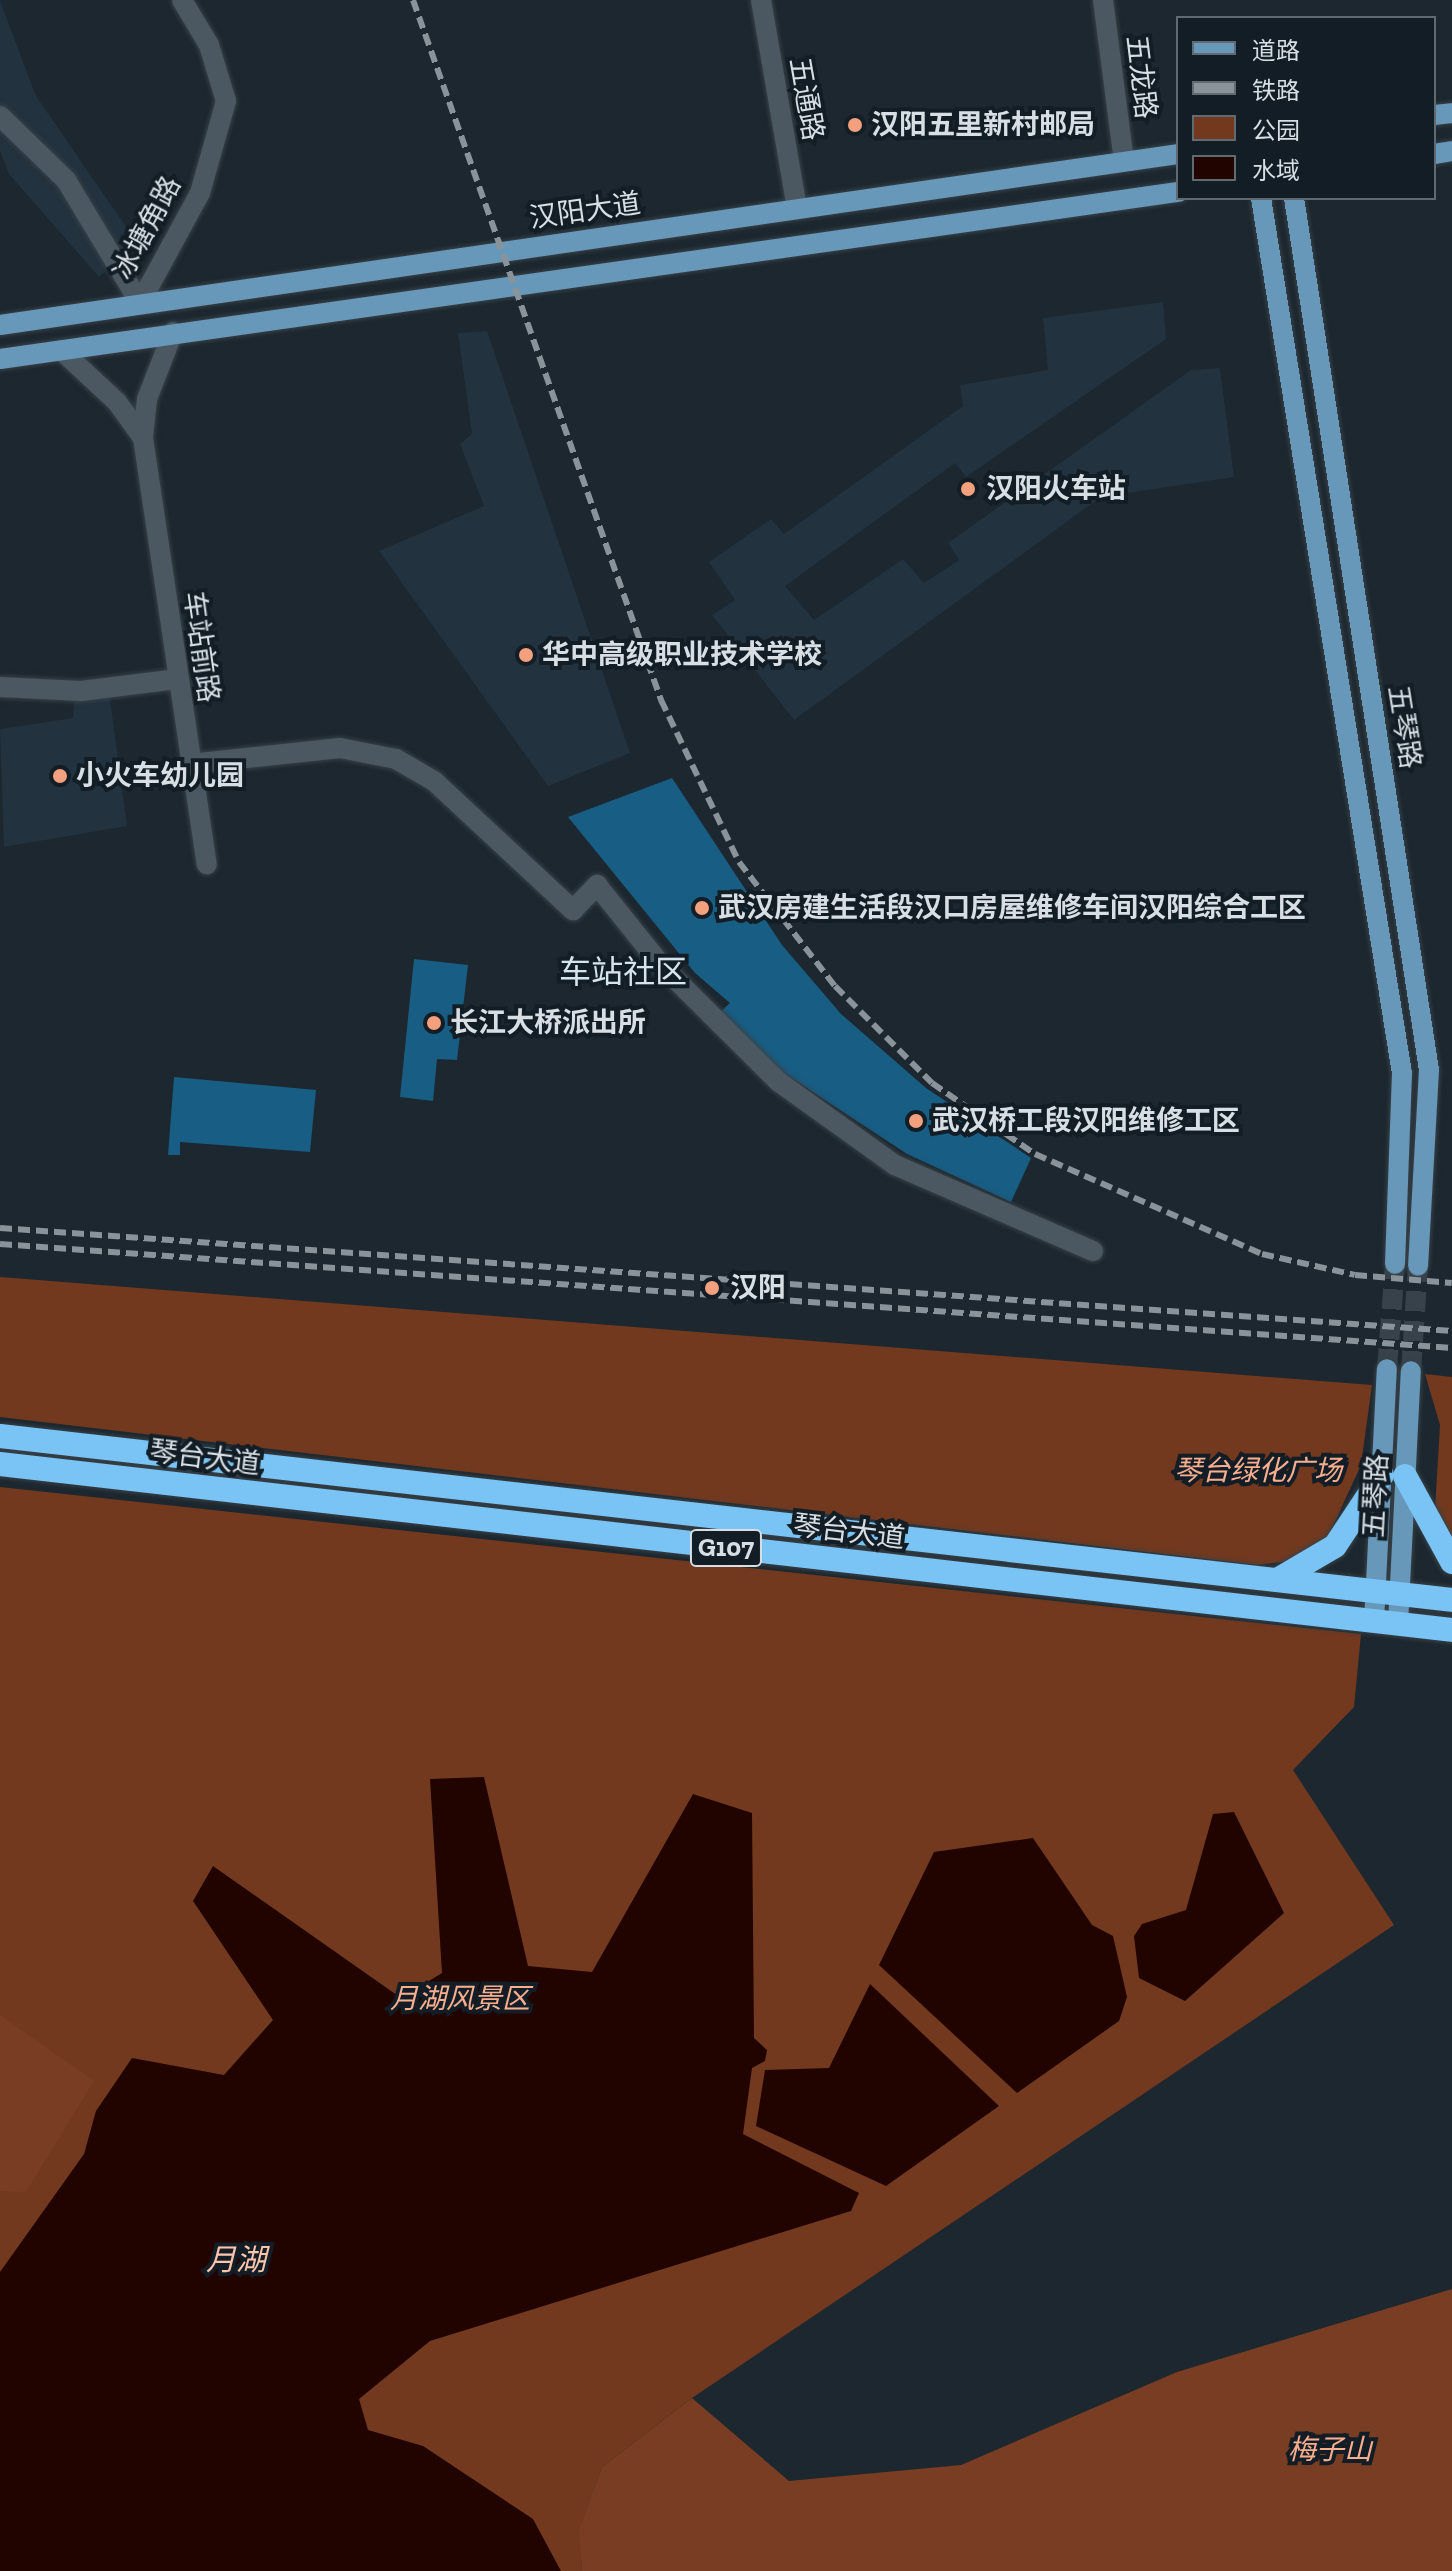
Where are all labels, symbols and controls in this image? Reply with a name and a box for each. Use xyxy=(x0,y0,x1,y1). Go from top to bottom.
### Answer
legend xyxy=(1176,16,1436,200)
street label: 五龙路 xyxy=(1119,33,1163,121)
text: 道路 xyxy=(1252,36,1300,65)
street label: 五通路 xyxy=(782,55,830,143)
text: 铁路 xyxy=(1252,76,1300,105)
place label: 汉阳五里新村邮局 xyxy=(871,108,1095,142)
marker: 汉阳五里新村邮局 xyxy=(846,116,864,134)
text: 公园 xyxy=(1252,116,1300,145)
text: 水域 xyxy=(1252,156,1300,185)
street label: 冰塘角路 xyxy=(106,171,188,285)
street label: 汉阳大道 xyxy=(527,187,643,235)
place label: 汉阳火车站 xyxy=(986,472,1126,506)
marker: 汉阳火车站 xyxy=(957,478,979,500)
street label: 车站前路 xyxy=(177,589,225,705)
place label: 华中高级职业技术学校 xyxy=(542,638,822,672)
marker: 华中高级职业技术学校 xyxy=(517,646,535,664)
street label: 五琴路 xyxy=(1381,683,1427,771)
place label: 小火车幼儿园 xyxy=(76,759,244,793)
marker: 小火车幼儿园 xyxy=(51,767,69,785)
place label: 武汉房建生活段汉口房屋维修车间汉阳综合工区 xyxy=(718,891,1306,925)
marker: 武汉房建生活段汉口房屋维修车间汉阳综合工区 xyxy=(693,899,711,917)
district label: 车站社区 xyxy=(559,953,687,991)
place label: 长江大桥派出所 xyxy=(450,1006,646,1040)
marker: 长江大桥派出所 xyxy=(425,1014,443,1032)
place label: 武汉桥工段汉阳维修工区 xyxy=(932,1104,1240,1138)
marker: 武汉桥工段汉阳维修工区 xyxy=(907,1112,925,1130)
place label: 汉阳 xyxy=(730,1271,786,1305)
marker: 汉阳 xyxy=(701,1277,723,1299)
street label: 琴台大道 xyxy=(147,1435,263,1481)
street label: 五琴路 xyxy=(1357,1453,1395,1539)
park label: 琴台绿化广场 xyxy=(1174,1454,1342,1488)
street label: 琴台大道 xyxy=(791,1509,907,1555)
road number: G107 xyxy=(688,1526,764,1570)
park label: 月湖风景区 xyxy=(390,1982,530,2016)
water label: 月湖 xyxy=(206,2242,266,2278)
park label: 梅子山 xyxy=(1288,2433,1372,2467)

